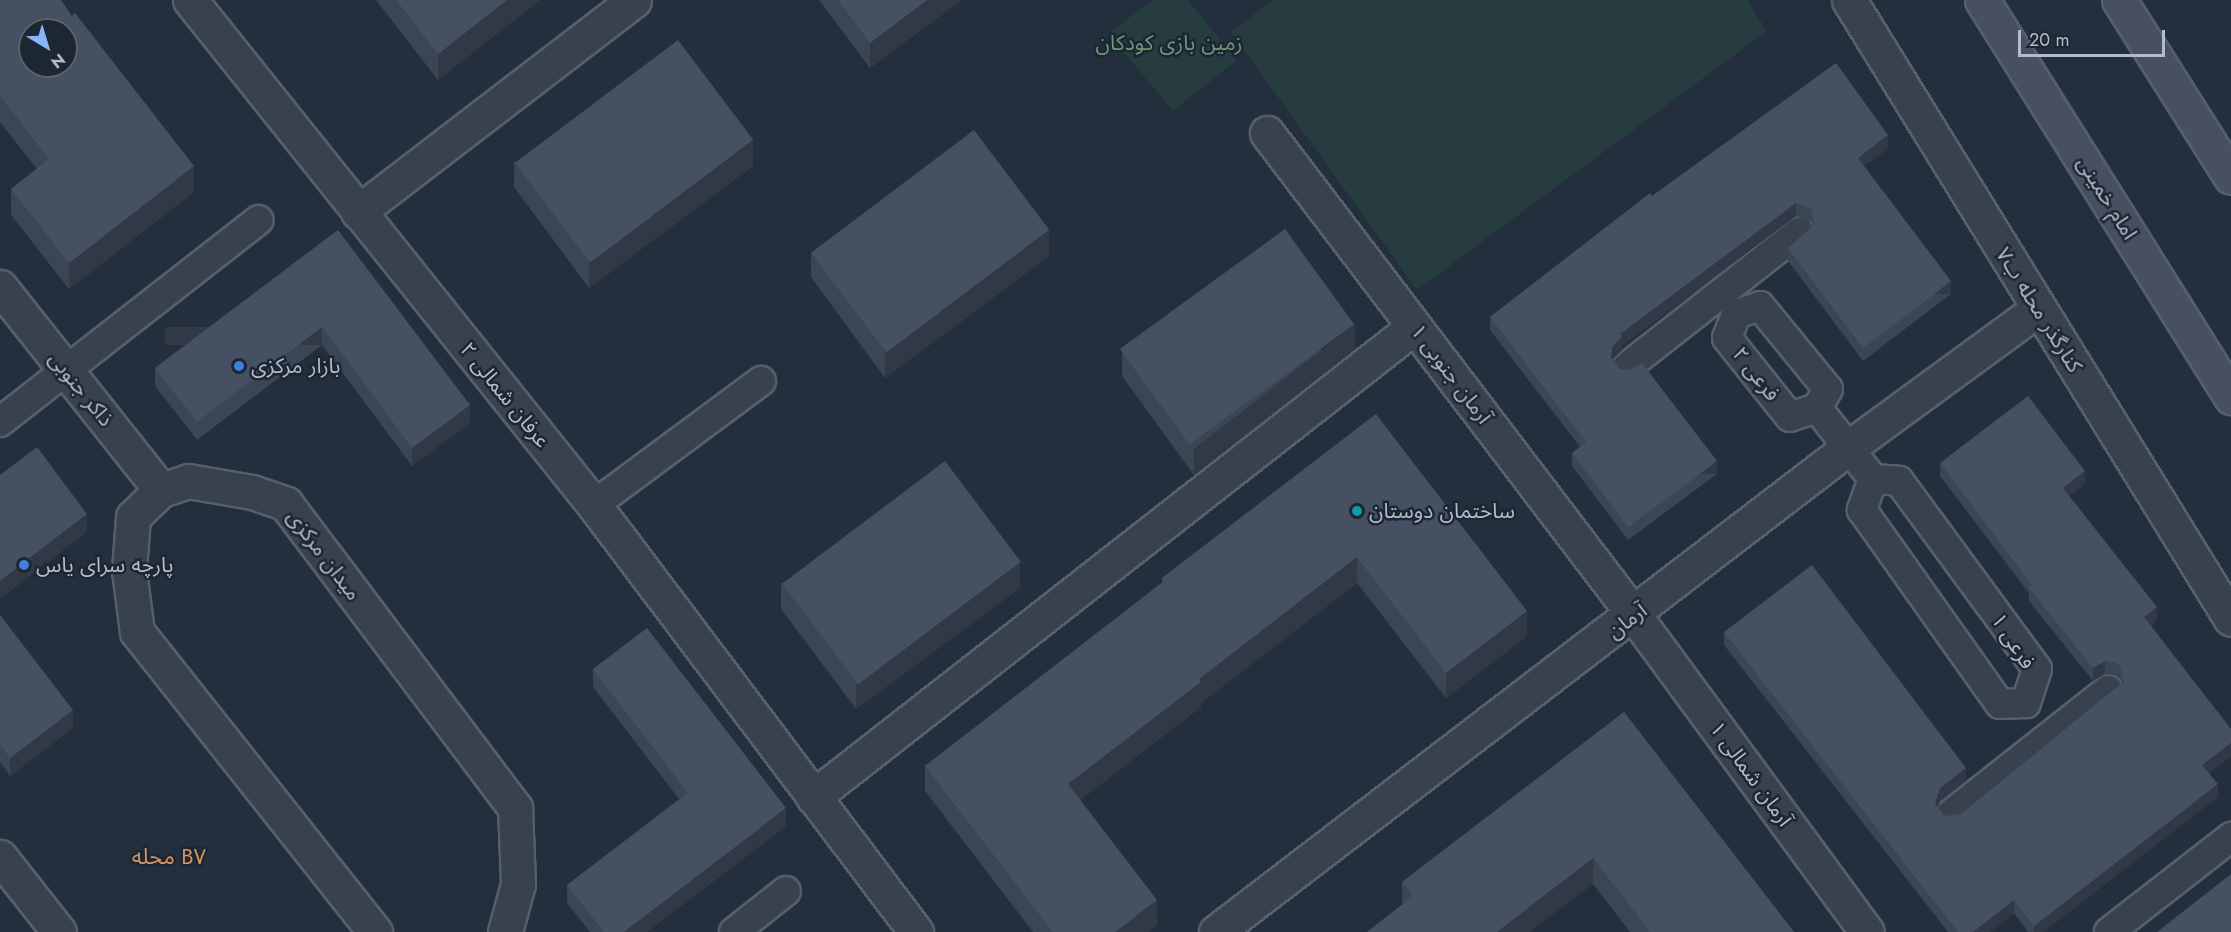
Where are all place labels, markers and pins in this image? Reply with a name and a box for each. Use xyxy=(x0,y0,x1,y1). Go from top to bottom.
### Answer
place label: بازار مرکزی xyxy=(251,353,340,379)
marker: بازار مرکزی xyxy=(232,359,246,373)
place label: ساختمان دوستان xyxy=(1369,498,1515,524)
marker: ساختمان دوستان xyxy=(1350,504,1364,518)
place label: پارچه سرای یاس xyxy=(36,552,173,578)
marker: پارچه سرای یاس xyxy=(17,558,31,572)

